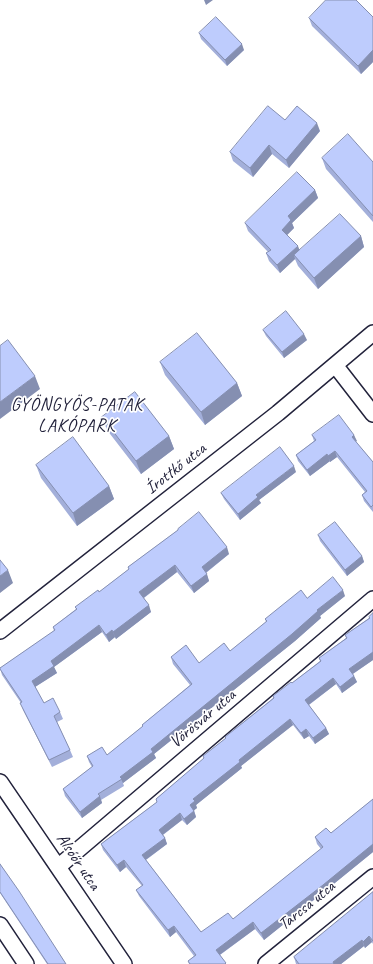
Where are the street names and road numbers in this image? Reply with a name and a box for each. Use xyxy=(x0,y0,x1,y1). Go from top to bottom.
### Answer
street label: Írottkő utca xyxy=(142,439,210,499)
street label: Vörösvár utca xyxy=(166,685,240,753)
street label: Alsóőr utca xyxy=(52,830,104,894)
street label: Tarcsa utca xyxy=(274,877,340,935)

